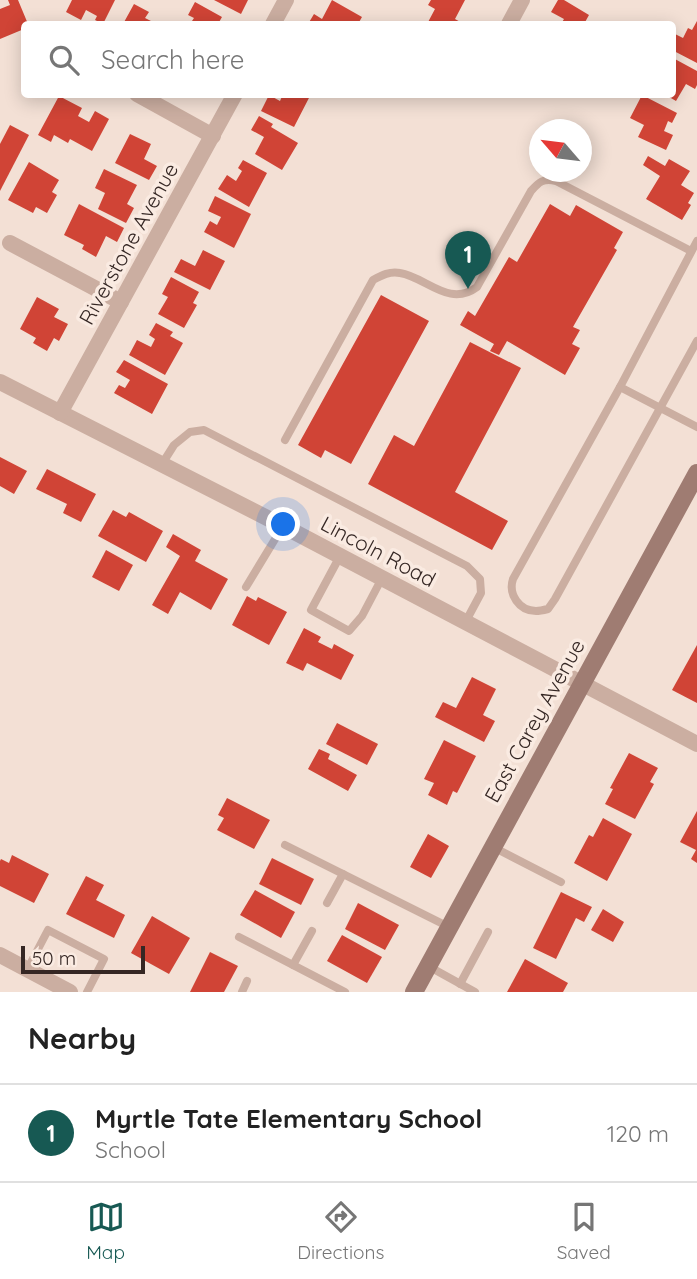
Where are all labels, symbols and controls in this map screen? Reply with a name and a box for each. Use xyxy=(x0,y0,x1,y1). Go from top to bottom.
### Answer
search box xyxy=(21,21,676,98)
icon: search xyxy=(45,41,83,79)
text: Search here xyxy=(101,43,245,76)
north arrow xyxy=(529,119,592,182)
street label: Riverstone Avenue xyxy=(73,158,183,329)
pin: 1 xyxy=(445,231,491,289)
your location xyxy=(266,507,300,541)
street label: Lincoln Road xyxy=(317,510,440,592)
street label: East Carey Avenue xyxy=(478,634,590,807)
scale bar xyxy=(21,943,145,975)
text: 50 m xyxy=(32,946,76,970)
text: Nearby xyxy=(28,1019,136,1057)
text: Myrtle Tate Elementary School xyxy=(95,1102,482,1135)
text: 1 xyxy=(47,1119,55,1148)
text: 120 m xyxy=(607,1119,669,1148)
text: School xyxy=(95,1135,166,1164)
tab: Map xyxy=(86,1198,125,1264)
tab: Directions xyxy=(297,1198,384,1264)
tab: Saved xyxy=(557,1198,611,1264)

